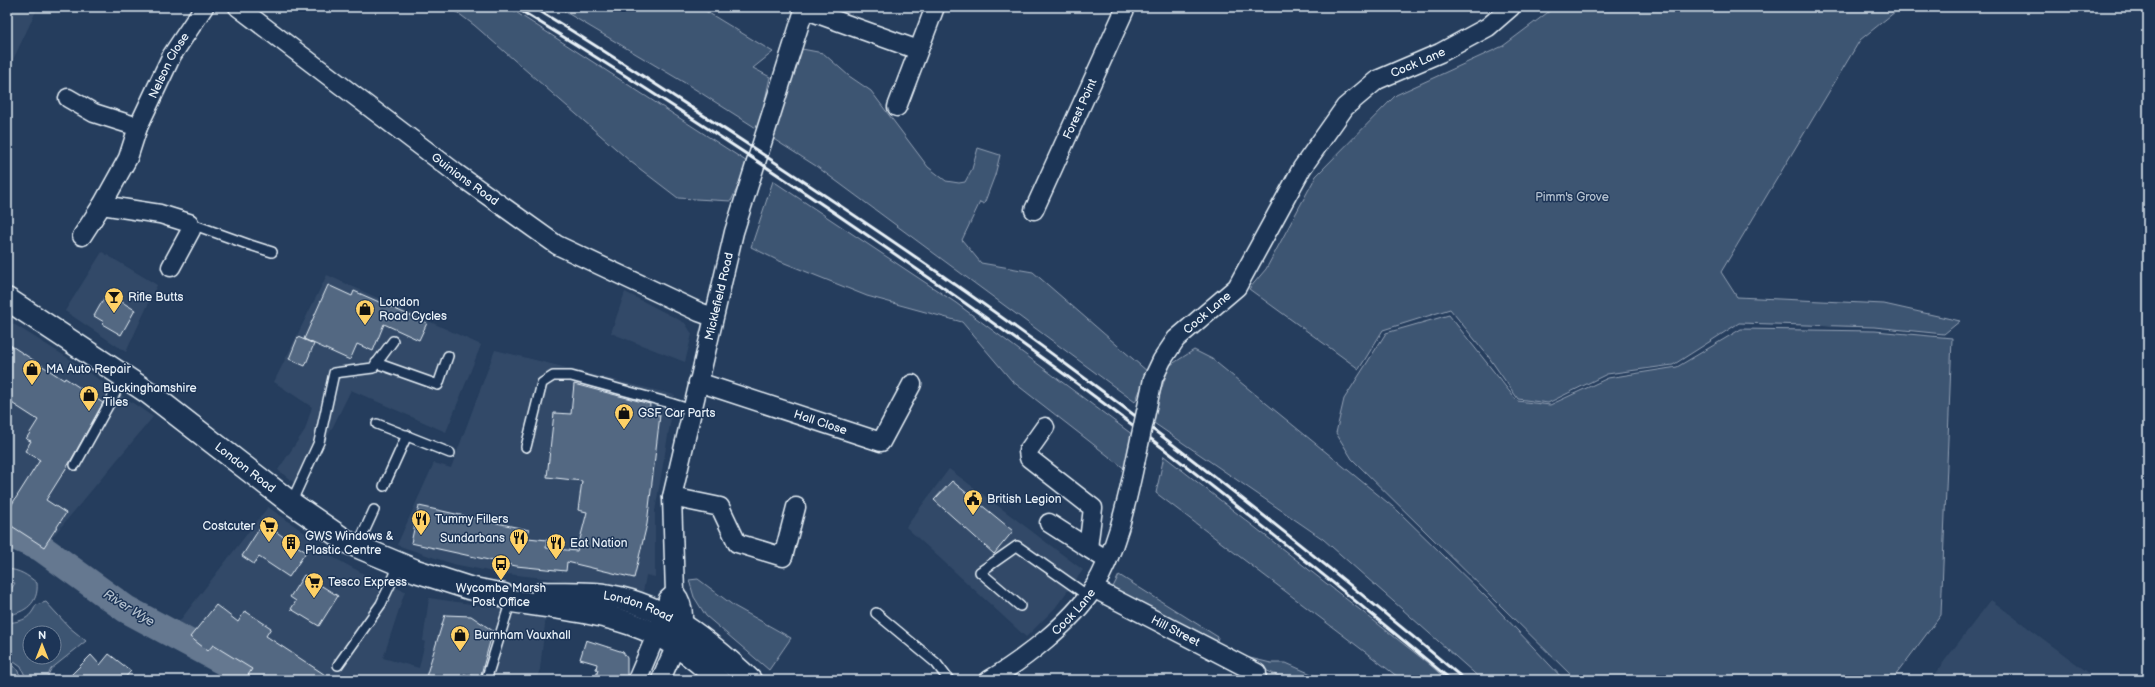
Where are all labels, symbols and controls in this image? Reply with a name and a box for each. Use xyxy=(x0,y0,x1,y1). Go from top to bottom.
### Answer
street label: Nelson Close xyxy=(145,30,192,101)
street label: Cock Lane xyxy=(1388,44,1448,81)
street label: Forest Point xyxy=(1060,76,1100,142)
street label: Guinions Road xyxy=(428,149,502,209)
park label: Pimm's Grove xyxy=(1535,190,1609,205)
street label: Micklefield Road xyxy=(701,251,737,342)
bar icon: Rifle Butts xyxy=(103,286,125,314)
street label: Cock Lane xyxy=(1180,288,1234,337)
place label: Rifle Butts xyxy=(128,290,183,305)
place label: London Road Cycles xyxy=(379,295,447,324)
shop icon: London Road Cycles xyxy=(354,298,376,326)
shop icon: MA Auto Repair xyxy=(21,358,43,386)
place label: MA Auto Repair xyxy=(46,362,131,377)
place label: Buckinghamshire Tiles xyxy=(103,381,197,410)
shop icon: Buckinghamshire Tiles xyxy=(78,384,100,412)
shop icon: GSF Car Parts xyxy=(613,402,635,430)
place label: GSF Car Parts xyxy=(638,406,715,421)
street label: Hall Close xyxy=(792,406,849,438)
street label: London Road xyxy=(212,439,279,496)
public building icon: British Legion xyxy=(962,488,984,516)
place label: British Legion xyxy=(987,492,1062,507)
restaurant icon: Tummy Fillers xyxy=(410,508,432,536)
place label: Tummy Fillers xyxy=(435,512,508,527)
supermarket icon: Costcuter xyxy=(258,515,280,543)
place label: Costcuter xyxy=(203,519,256,534)
restaurant icon: Sundarbans xyxy=(508,527,530,555)
place label: GWS Windows & Plastic Centre xyxy=(305,529,394,558)
place label: Sundarbans xyxy=(440,531,505,546)
building icon: GWS Windows & Plastic Centre xyxy=(280,532,302,560)
restaurant icon: Eat Nation xyxy=(545,532,567,560)
place label: Eat Nation xyxy=(570,536,628,551)
bus stop icon: Wycombe Marsh Post Office xyxy=(490,553,512,581)
supermarket icon: Tesco Express xyxy=(303,571,325,599)
place label: Tesco Express xyxy=(328,575,407,590)
place label: Wycombe Marsh Post Office xyxy=(456,581,547,610)
water label: River Wye xyxy=(100,586,158,630)
street label: Cock Lane xyxy=(1048,586,1099,638)
street label: London Road xyxy=(602,588,676,625)
street label: Hill Street xyxy=(1149,612,1203,650)
shop icon: Burnham Vauxhall xyxy=(449,624,471,652)
north arrow xyxy=(22,625,62,665)
place label: Burnham Vauxhall xyxy=(474,628,571,643)
text: N xyxy=(38,629,46,642)

